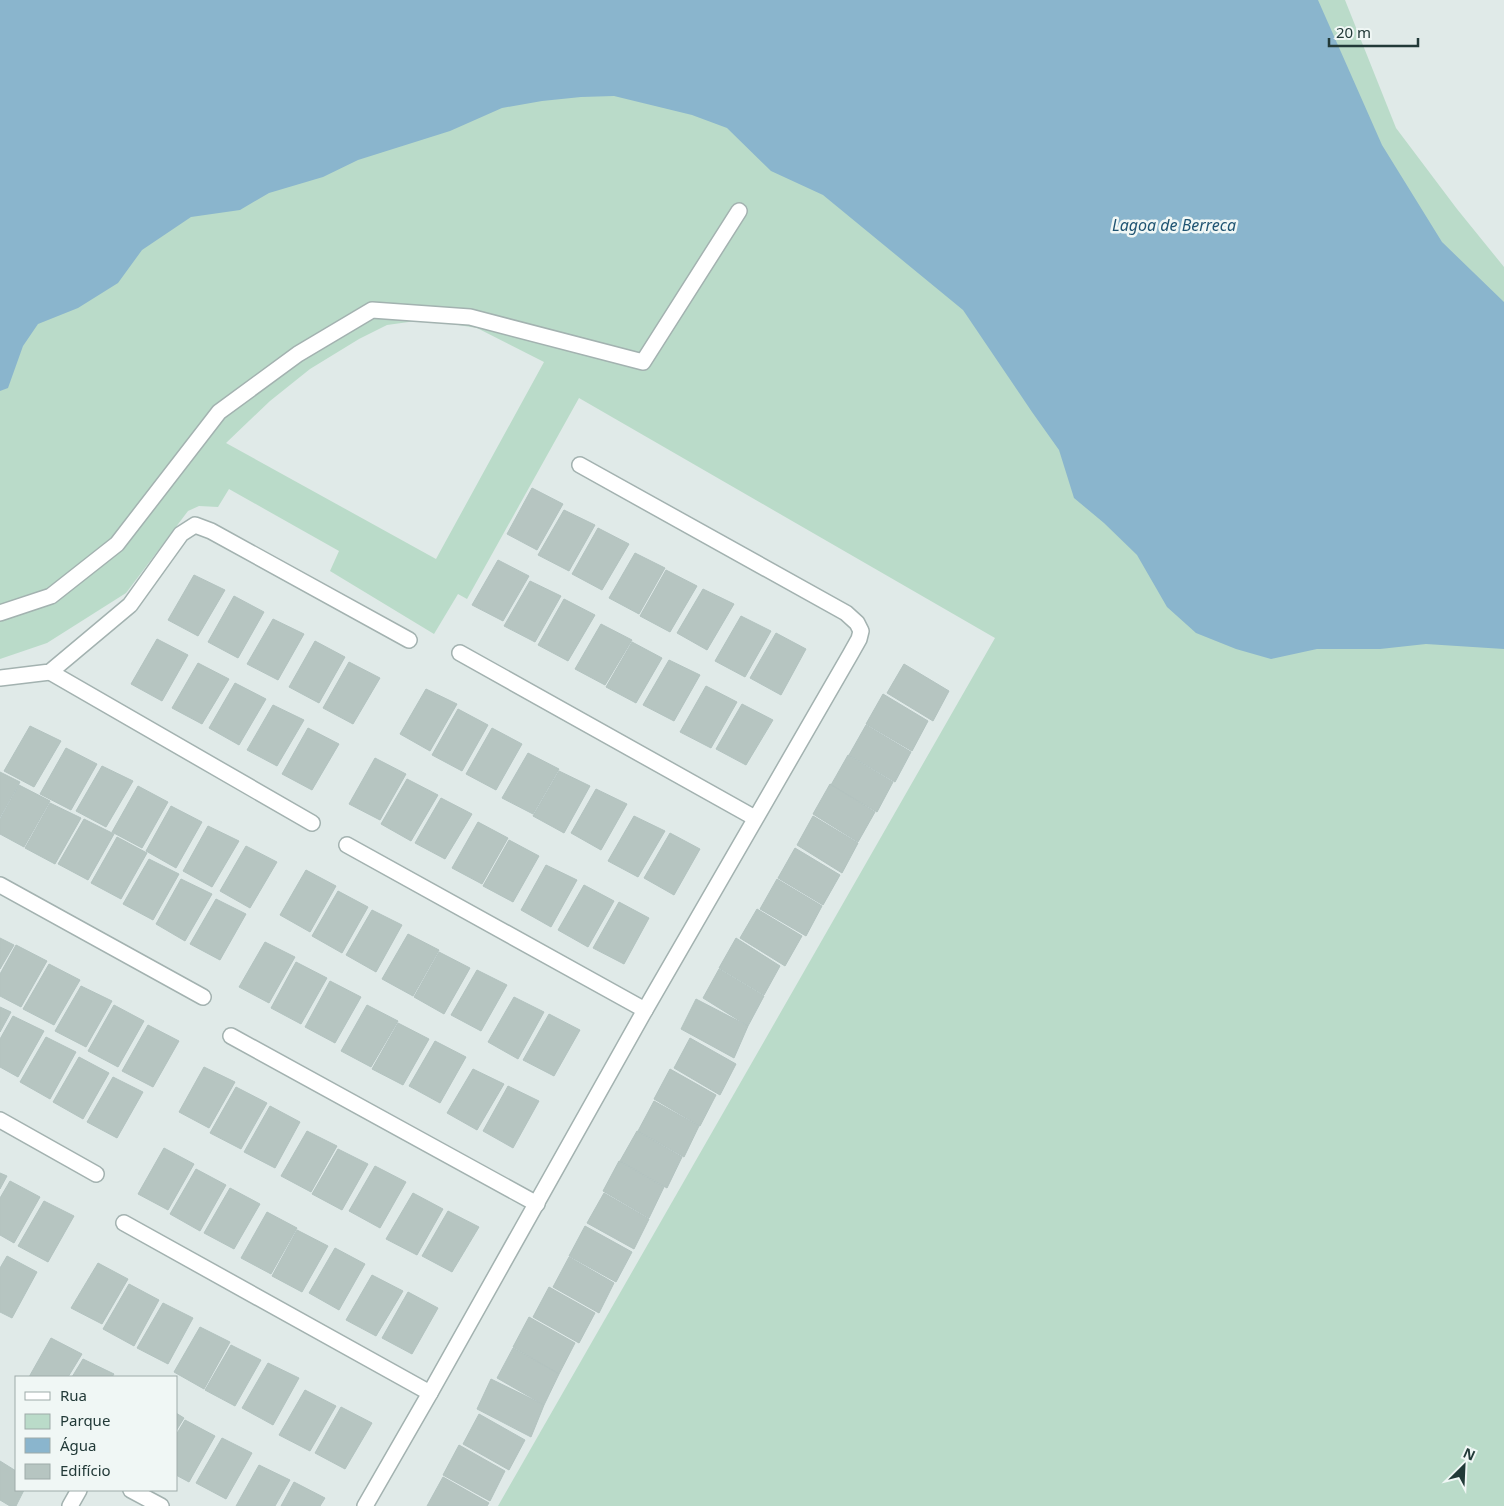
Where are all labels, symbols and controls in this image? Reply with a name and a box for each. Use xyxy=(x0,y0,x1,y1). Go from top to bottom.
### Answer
scale bar xyxy=(1329,15,1418,47)
text: 20 m xyxy=(1336,22,1371,42)
water label: Lagoa de Berreca xyxy=(1112,214,1236,236)
legend xyxy=(15,1376,178,1491)
text: Rua xyxy=(60,1385,87,1405)
text: Parque xyxy=(60,1410,110,1430)
text: Água xyxy=(60,1435,97,1455)
north arrow xyxy=(1439,1441,1489,1491)
text: N xyxy=(1460,1443,1479,1465)
text: Edifício xyxy=(60,1460,111,1480)

